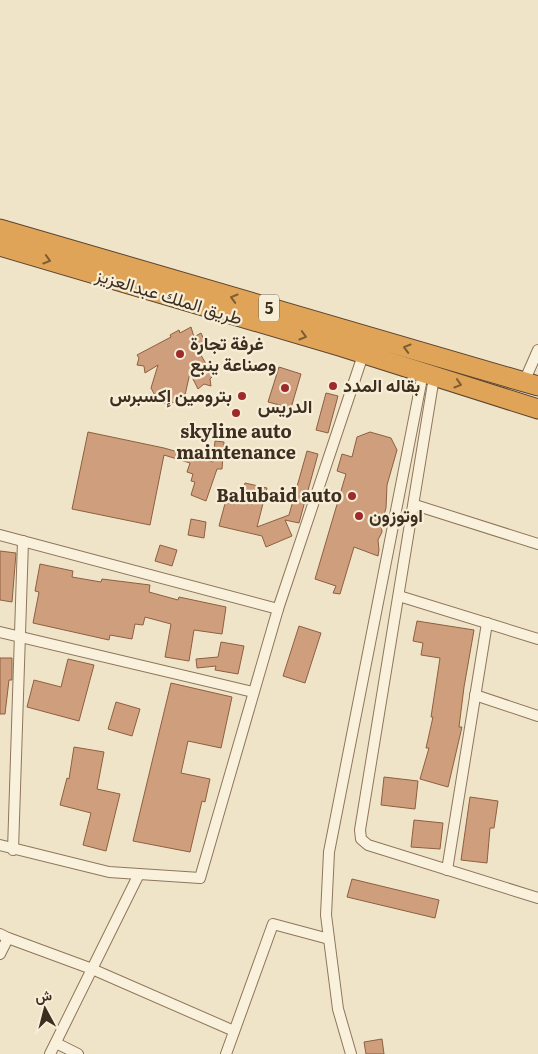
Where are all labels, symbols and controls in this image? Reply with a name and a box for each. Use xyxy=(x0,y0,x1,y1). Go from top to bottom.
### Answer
one-way arrow xyxy=(42,255,50,265)
street label: طريق الملك عبدالعزيز xyxy=(92,260,246,331)
one-way arrow xyxy=(231,293,239,303)
road number: 5 xyxy=(259,294,279,322)
place label: غرفة تجارة وصناعة ينبع xyxy=(190,329,276,377)
one-way arrow xyxy=(299,330,308,341)
one-way arrow xyxy=(403,343,412,354)
marker: غرفة تجارة وصناعة ينبع xyxy=(174,348,186,360)
place label: بقاله المدد xyxy=(343,371,420,398)
one-way arrow xyxy=(454,379,462,389)
marker: بقاله المدد xyxy=(327,380,339,392)
place label: بترومين إكسبرس xyxy=(110,381,232,408)
marker: الدريس xyxy=(279,382,291,394)
marker: بترومين إكسبرس xyxy=(236,390,248,402)
place label: الدريس xyxy=(258,392,312,419)
marker: skyline auto maintenance xyxy=(230,407,242,419)
place label: skyline auto maintenance xyxy=(176,417,296,465)
place label: Balubaid auto xyxy=(216,481,342,508)
marker: Balubaid auto xyxy=(346,490,358,502)
place label: اوتوزون xyxy=(369,501,423,528)
marker: اوتوزون xyxy=(353,510,365,522)
north arrow xyxy=(20,984,70,1034)
text: ش xyxy=(34,984,53,1006)

